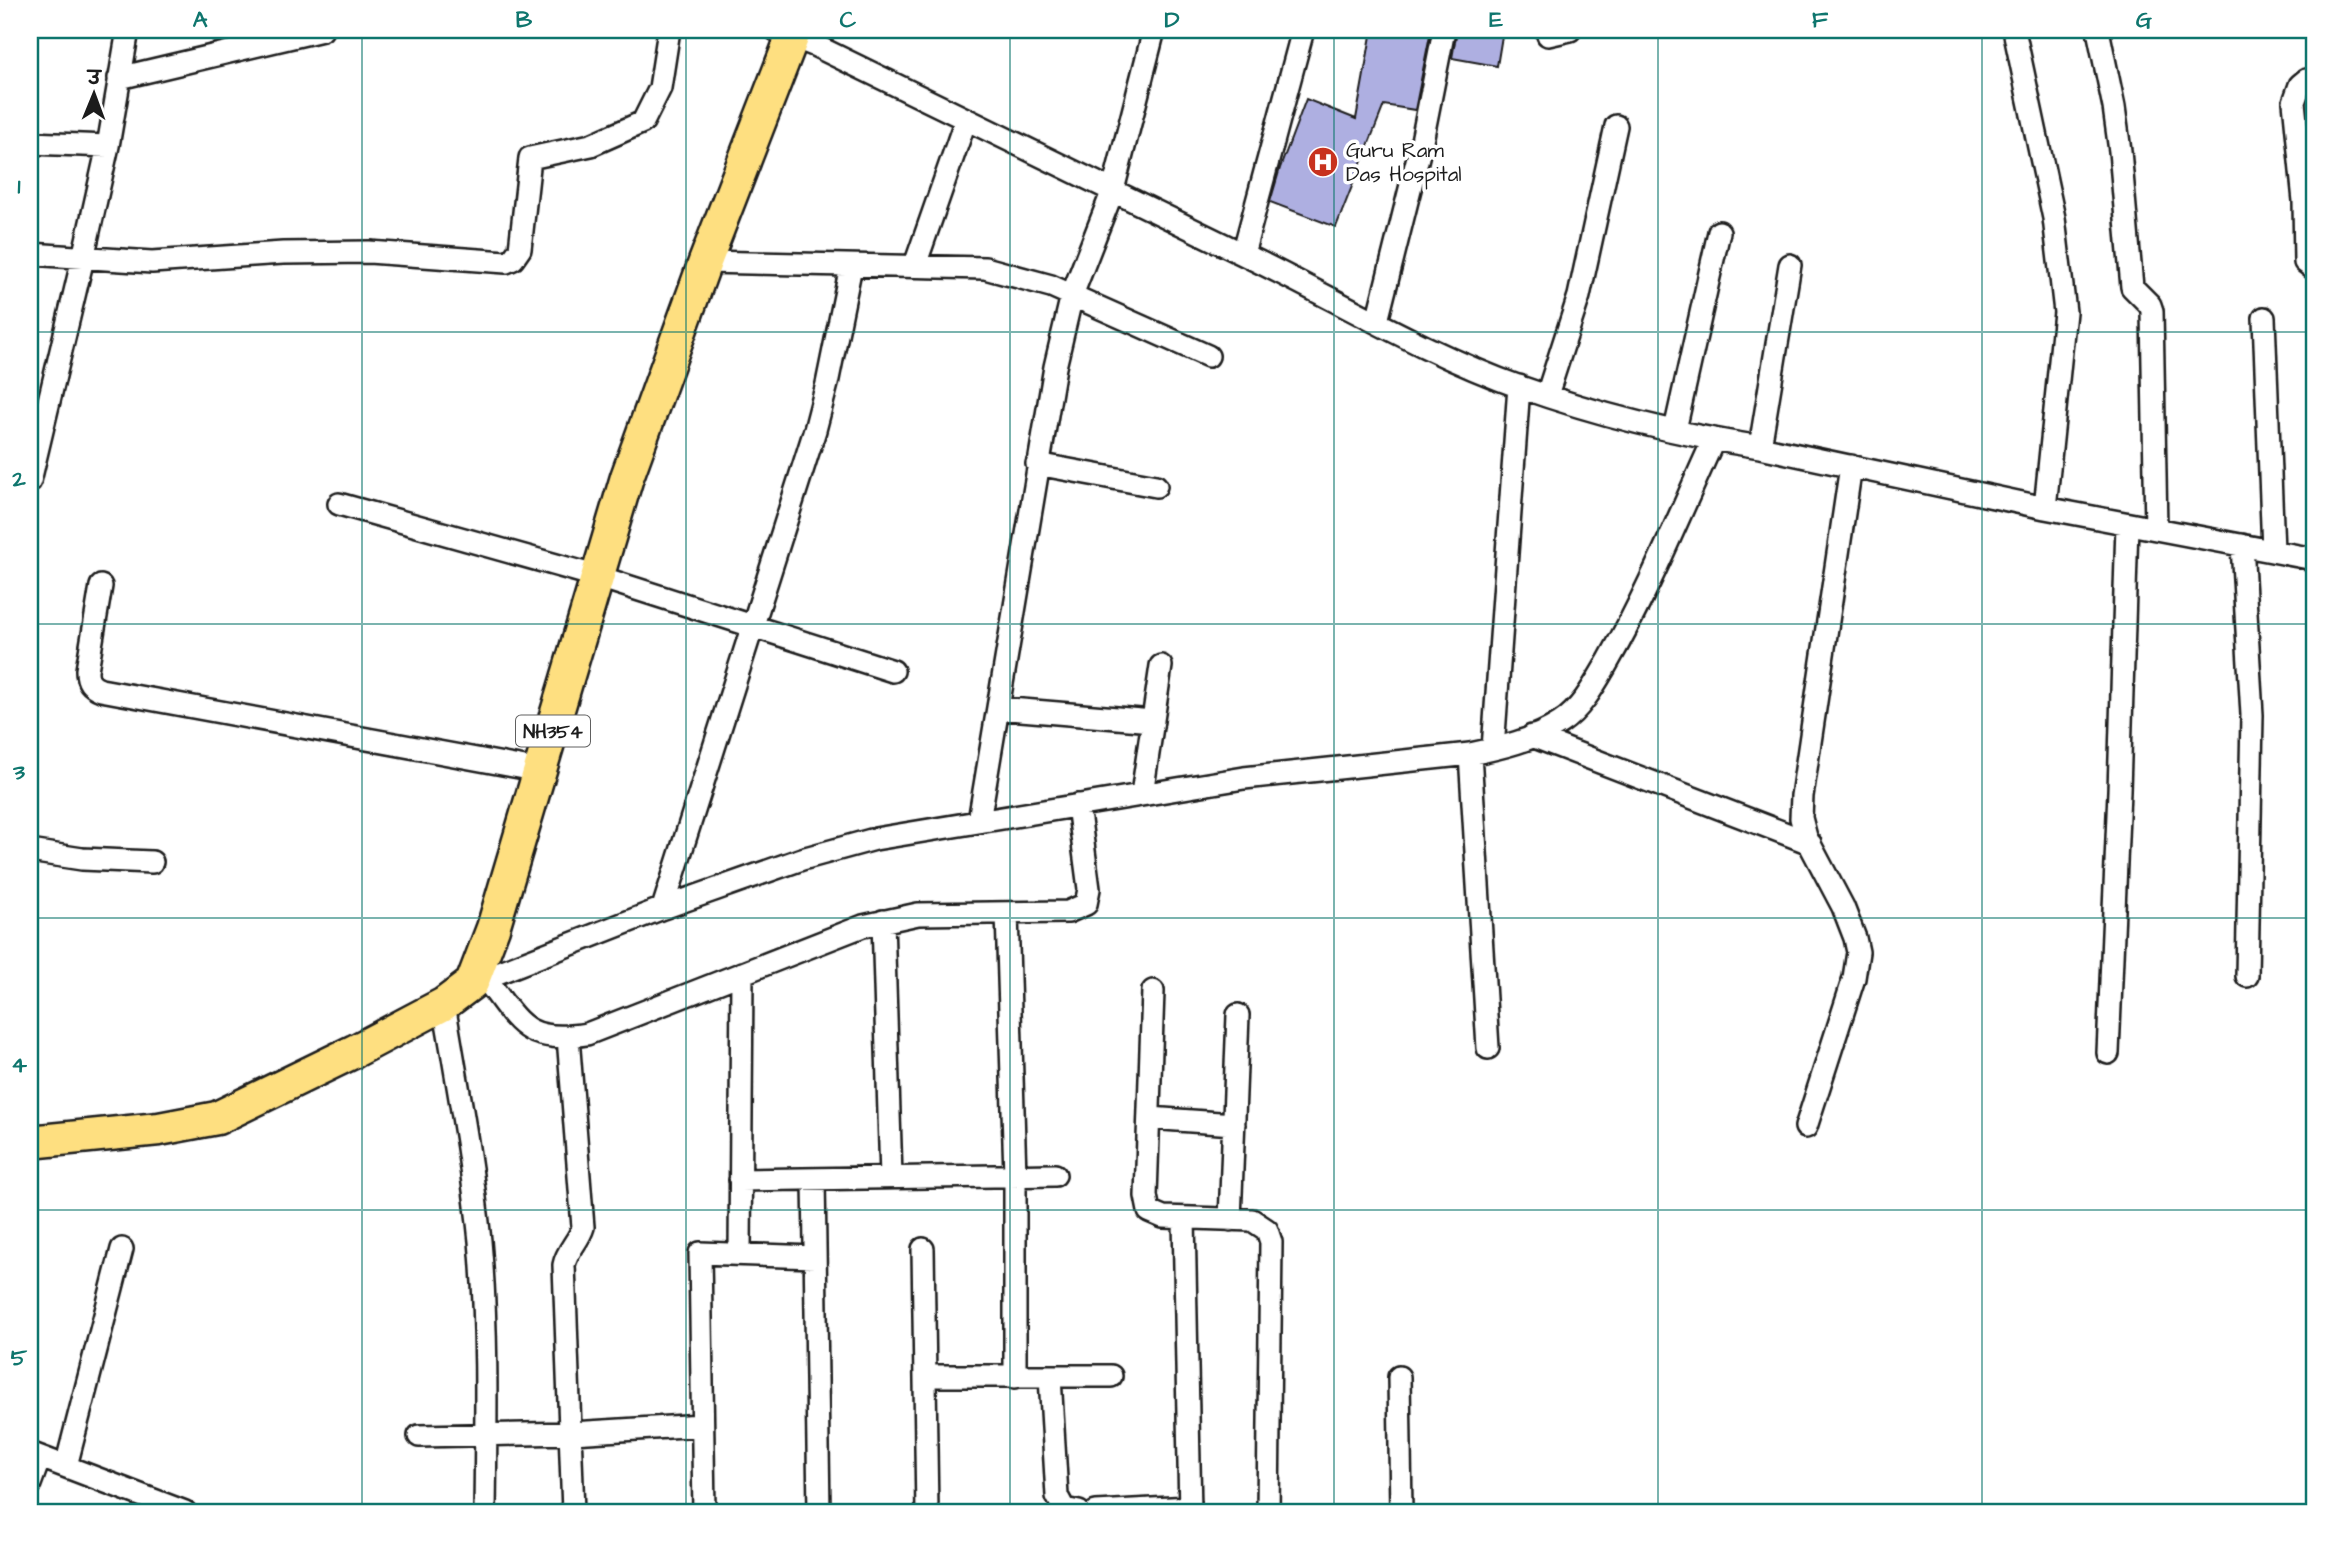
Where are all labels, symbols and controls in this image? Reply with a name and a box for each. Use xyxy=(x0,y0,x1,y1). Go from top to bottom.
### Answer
text: A xyxy=(193,4,208,36)
text: B xyxy=(516,4,533,36)
text: C xyxy=(840,4,857,36)
text: D xyxy=(1165,4,1180,36)
text: E xyxy=(1489,4,1503,36)
text: F xyxy=(1812,4,1829,36)
text: G xyxy=(2136,4,2152,36)
north arrow xyxy=(60,60,130,130)
text: उ xyxy=(86,65,103,92)
place label: Guru Ram Das Hospital xyxy=(1346,136,1462,190)
hospital icon: Guru Ram Das Hospital xyxy=(1306,145,1340,179)
text: 1 xyxy=(18,170,21,202)
text: 2 xyxy=(11,463,26,495)
road number: NH354 xyxy=(516,716,590,746)
text: 3 xyxy=(12,756,25,788)
text: 4 xyxy=(11,1049,27,1081)
text: 5 xyxy=(11,1342,28,1374)

